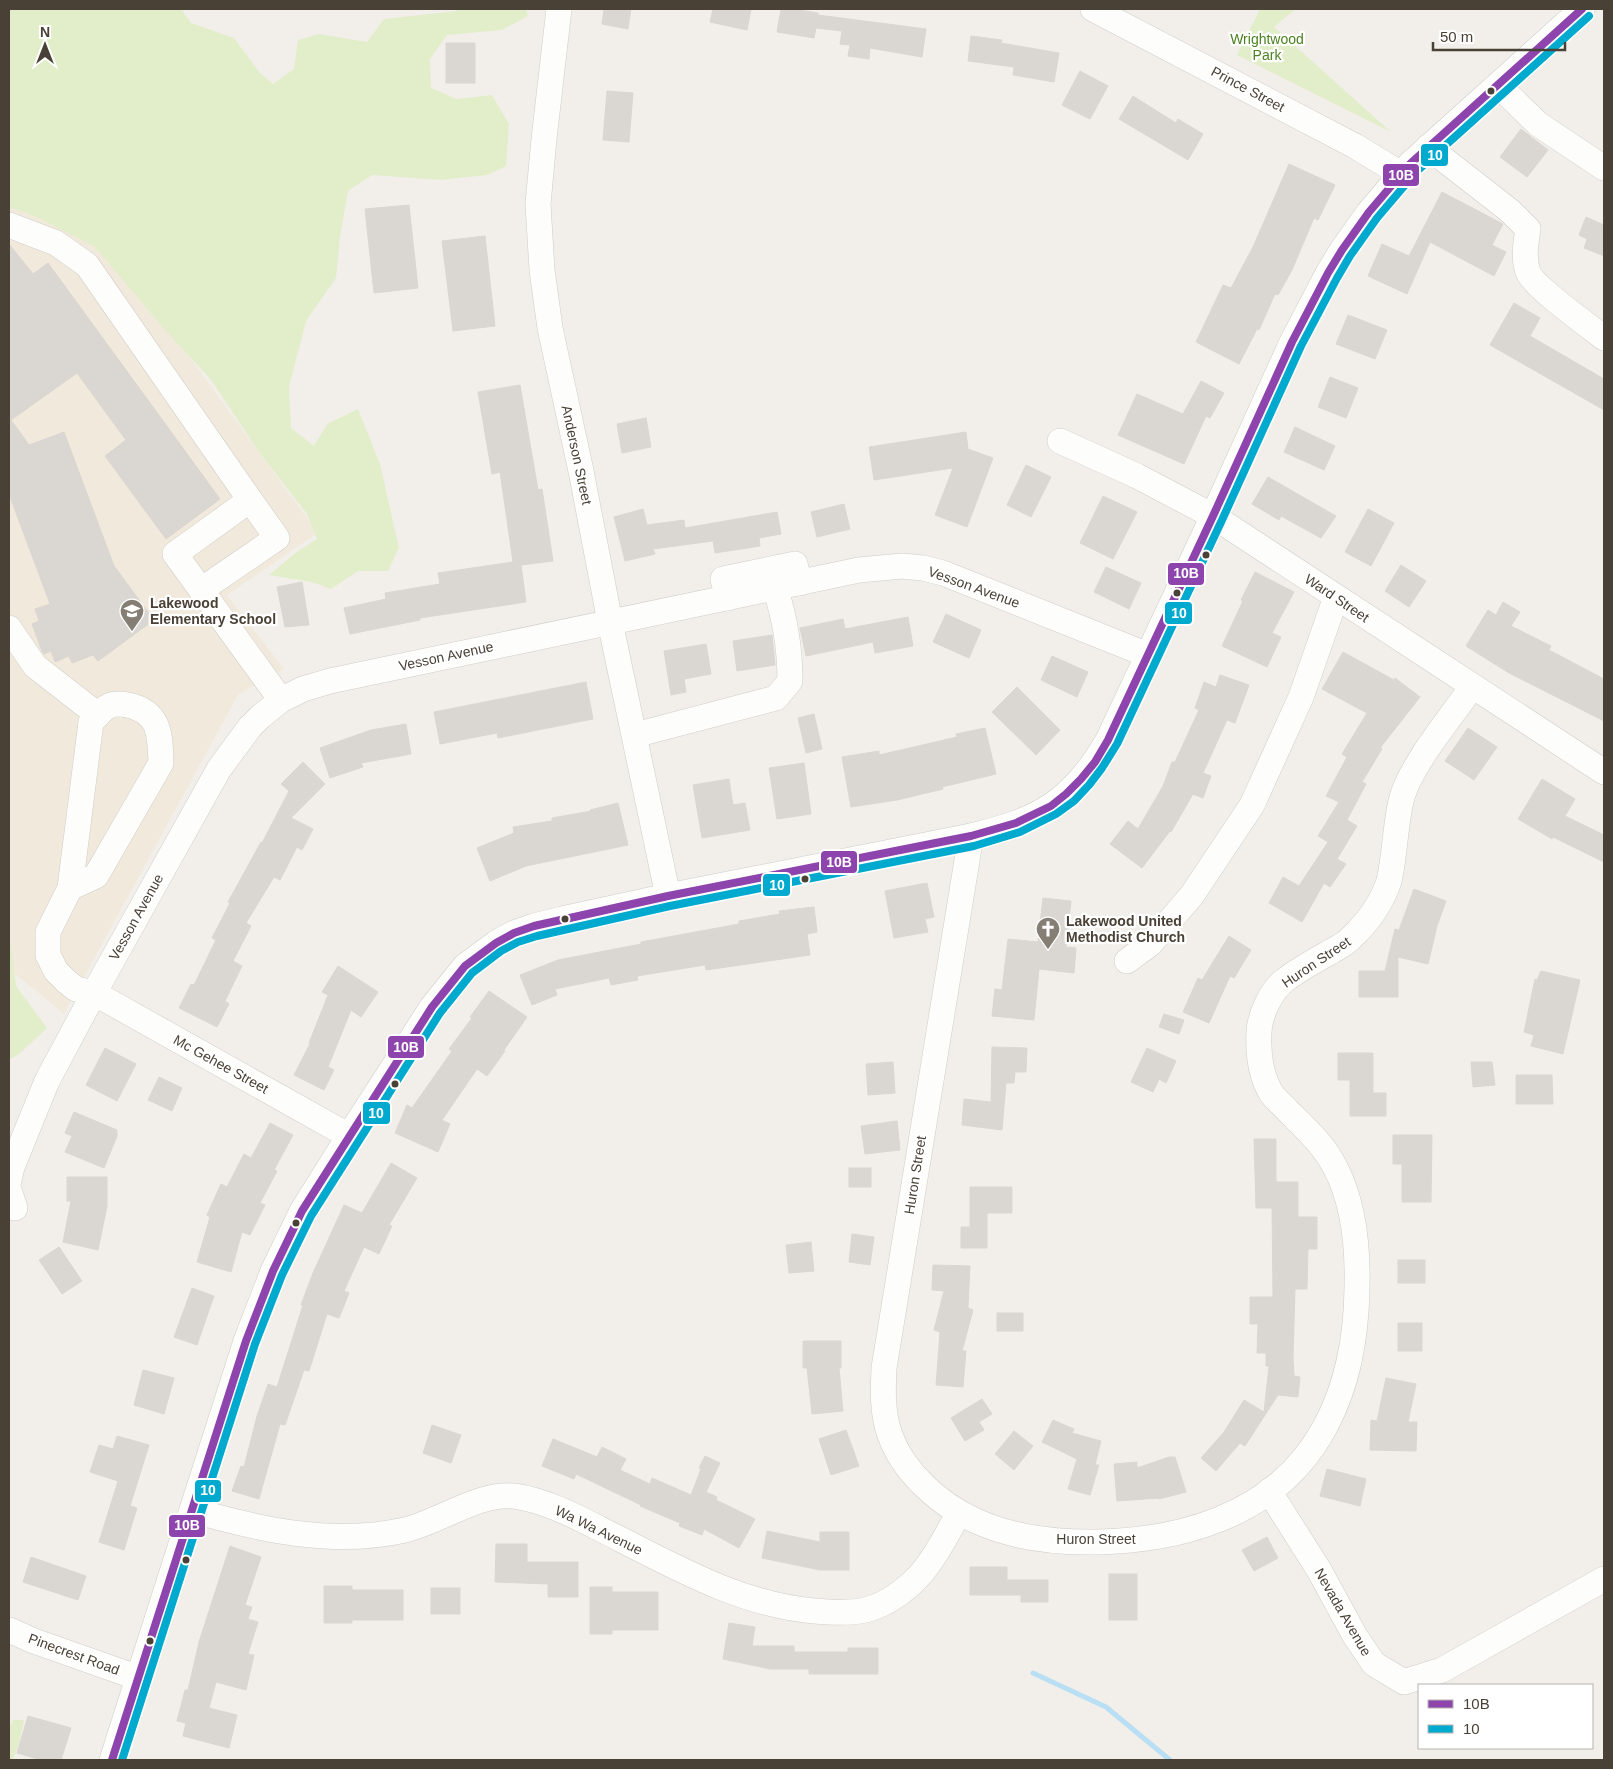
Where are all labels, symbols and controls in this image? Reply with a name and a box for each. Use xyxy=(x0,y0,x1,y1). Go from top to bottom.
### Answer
north arrow xyxy=(20,20,70,70)
scale bar xyxy=(1433,20,1566,52)
text: N xyxy=(40,24,50,40)
text: 50 m xyxy=(1440,28,1473,45)
park label: Wrightwood Park xyxy=(1230,31,1304,63)
street label: Prince Street xyxy=(1209,63,1288,115)
unlabelled marker xyxy=(1486,86,1496,96)
line badge: 10 xyxy=(1420,143,1449,167)
text: 10 xyxy=(1427,147,1443,163)
line badge: 10B xyxy=(1382,163,1420,187)
text: 10B xyxy=(1388,167,1414,183)
street label: Anderson Street xyxy=(559,404,595,506)
unlabelled marker xyxy=(1201,550,1211,560)
line badge: 10B xyxy=(1167,562,1205,586)
street label: Vesson Avenue xyxy=(926,563,1022,611)
text: 10B xyxy=(1173,565,1199,581)
street label: Ward Street xyxy=(1302,571,1372,625)
unlabelled marker xyxy=(1172,588,1182,598)
place label: Lakewood Elementary School xyxy=(150,595,276,627)
school or university icon: Lakewood Elementary School xyxy=(119,598,145,632)
line badge: 10 xyxy=(1164,601,1193,625)
text: 10 xyxy=(1171,605,1187,621)
street label: Vesson Avenue xyxy=(397,638,495,674)
line badge: 10B xyxy=(820,850,858,874)
text: 10B xyxy=(826,854,852,870)
street label: Vesson Avenue xyxy=(106,871,166,963)
line badge: 10 xyxy=(762,873,791,897)
unlabelled marker xyxy=(800,874,810,884)
text: 10 xyxy=(769,877,785,893)
place label: Lakewood United Methodist Church xyxy=(1066,913,1185,945)
unlabelled marker xyxy=(560,914,570,924)
church icon: Lakewood United Methodist Church xyxy=(1035,916,1061,950)
street label: Huron Street xyxy=(1279,933,1353,991)
street label: Mc Gehee Street xyxy=(171,1031,271,1097)
line badge: 10B xyxy=(387,1035,425,1059)
text: 10B xyxy=(393,1039,419,1055)
unlabelled marker xyxy=(390,1079,400,1089)
line badge: 10 xyxy=(362,1101,391,1125)
text: 10 xyxy=(368,1105,384,1121)
street label: Huron Street xyxy=(901,1134,929,1215)
unlabelled marker xyxy=(291,1218,301,1228)
line badge: 10 xyxy=(194,1479,222,1503)
text: 10 xyxy=(200,1482,216,1498)
street label: Wa Wa Avenue xyxy=(553,1502,645,1558)
line badge: 10B xyxy=(168,1514,206,1538)
text: 10B xyxy=(174,1517,200,1533)
street label: Huron Street xyxy=(1056,1531,1136,1547)
unlabelled marker xyxy=(181,1555,191,1565)
street label: Nevada Avenue xyxy=(1311,1565,1375,1659)
street label: Pinecrest Road xyxy=(26,1630,122,1678)
unlabelled marker xyxy=(145,1636,155,1646)
legend xyxy=(1418,1684,1593,1749)
text: 10B xyxy=(1463,1695,1490,1712)
text: 10 xyxy=(1463,1720,1480,1737)

